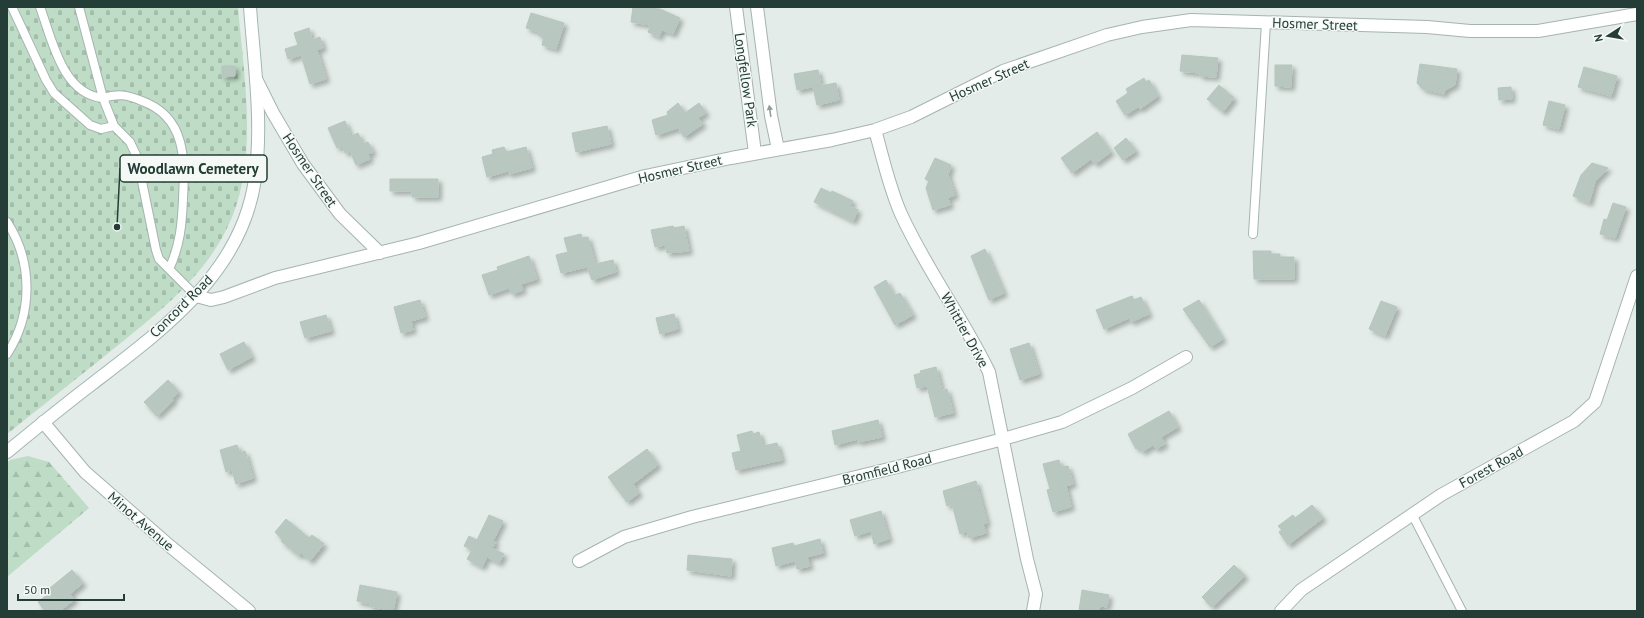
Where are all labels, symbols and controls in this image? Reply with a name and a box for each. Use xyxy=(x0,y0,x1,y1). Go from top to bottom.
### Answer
street label: Hosmer Street xyxy=(1272,14,1358,34)
north arrow xyxy=(1588,16,1628,56)
street label: Longfellow Park xyxy=(730,31,762,129)
text: N xyxy=(1591,33,1606,43)
street label: Hosmer Street xyxy=(946,54,1032,106)
one-way arrow xyxy=(767,105,773,117)
street label: Hosmer Street xyxy=(279,130,342,211)
street label: Hosmer Street xyxy=(636,151,724,187)
callout: Woodlawn Cemetery xyxy=(120,155,267,182)
text: Woodlawn Cemetery xyxy=(127,159,259,178)
street label: Concord Road xyxy=(146,271,216,341)
street label: Whittier Drive xyxy=(937,289,993,371)
street label: Forest Road xyxy=(1456,442,1526,492)
street label: Bromfield Road xyxy=(840,449,934,489)
street label: Minot Avenue xyxy=(104,487,178,555)
scale bar xyxy=(18,576,124,602)
text: 50 m xyxy=(24,582,50,597)

